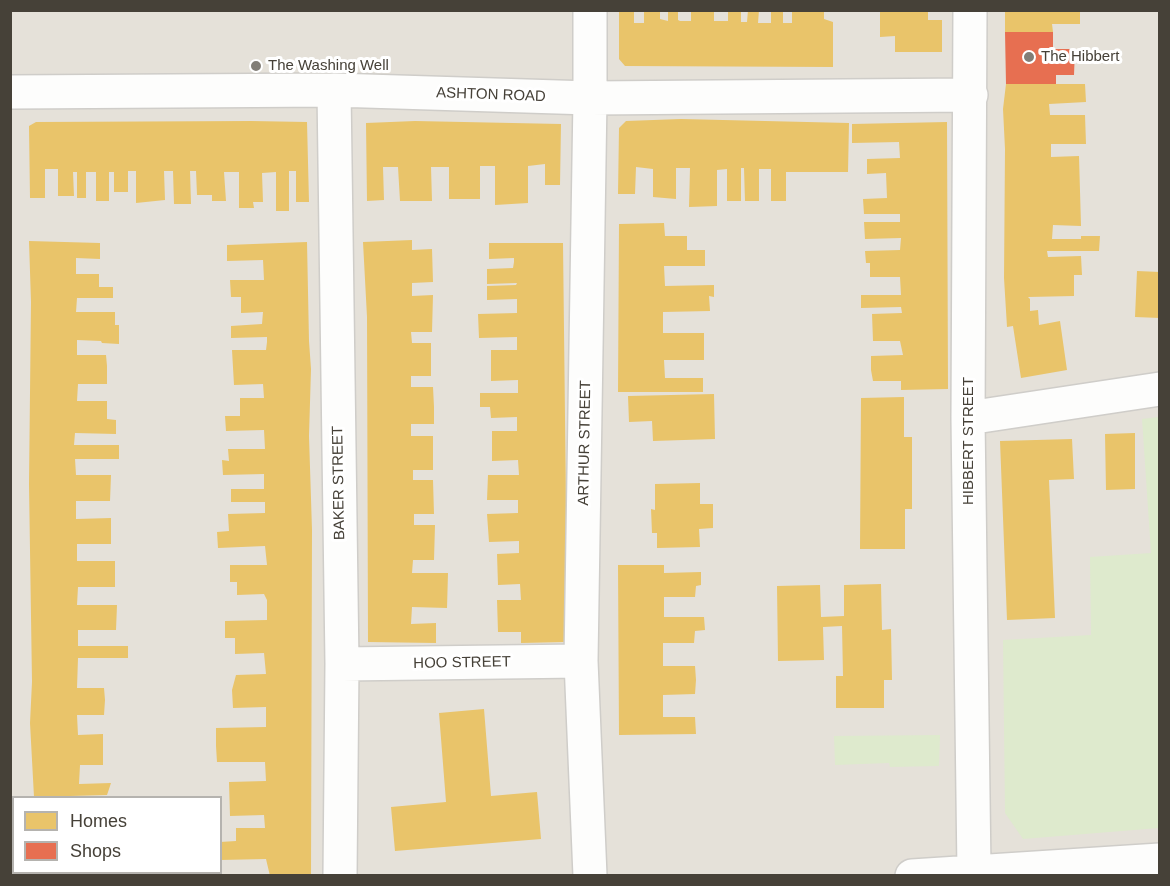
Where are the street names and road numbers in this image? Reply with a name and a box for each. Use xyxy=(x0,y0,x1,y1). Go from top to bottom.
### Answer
street label: ASHTON ROAD xyxy=(436,84,546,106)
street label: HIBBERT STREET xyxy=(960,377,978,505)
street label: ARTHUR STREET xyxy=(575,380,595,506)
street label: BAKER STREET xyxy=(329,426,349,540)
street label: HOO STREET xyxy=(413,653,511,673)

